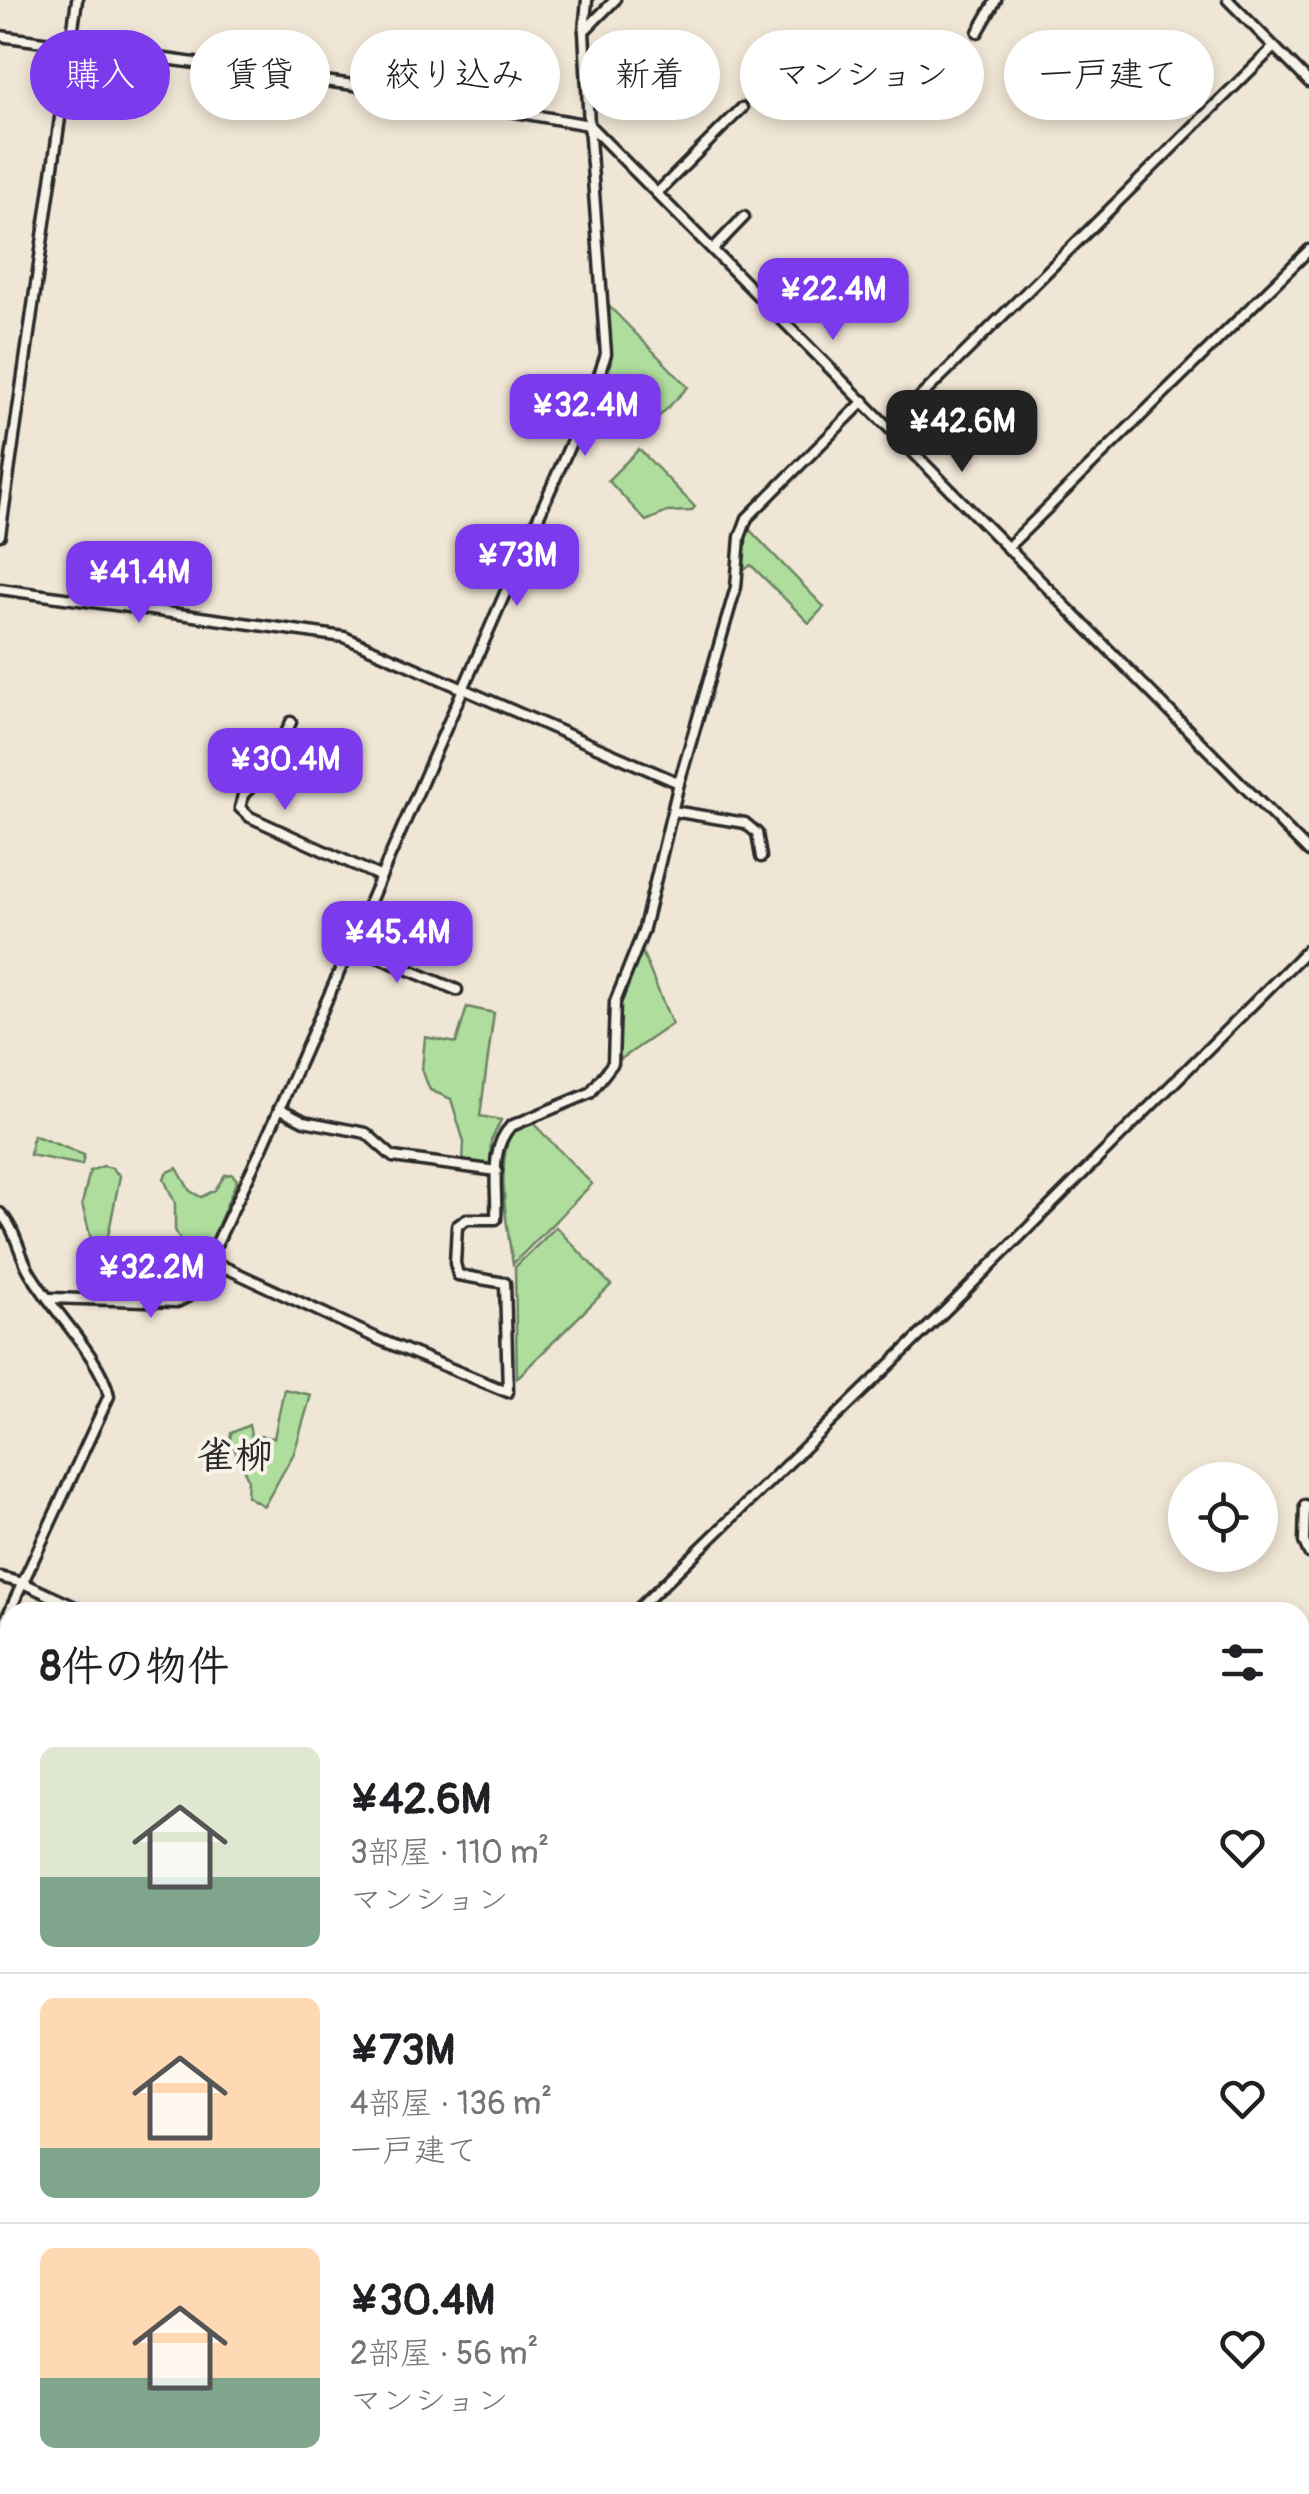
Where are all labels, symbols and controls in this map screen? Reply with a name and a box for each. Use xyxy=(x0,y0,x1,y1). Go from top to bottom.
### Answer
chip: 購入 xyxy=(30,30,170,120)
chip: 賃貸 xyxy=(190,30,330,120)
chip: 絞り込み xyxy=(350,30,560,120)
chip: 新着 xyxy=(580,30,720,120)
chip: マンション xyxy=(740,30,984,120)
chip: 一戸建て xyxy=(1004,30,1214,120)
pin: ¥22.4M xyxy=(752,258,914,343)
text: ¥22.4M xyxy=(780,270,886,310)
pin: ¥32.4M xyxy=(504,374,666,459)
text: ¥32.4M xyxy=(532,386,638,426)
pin: ¥42.6M xyxy=(881,390,1043,475)
text: ¥42.6M xyxy=(908,402,1016,442)
pin: ¥73M xyxy=(458,524,576,609)
text: ¥73M xyxy=(477,536,557,576)
pin: ¥41.4M xyxy=(58,541,220,626)
text: ¥41.4M xyxy=(88,553,190,593)
pin: ¥30.4M xyxy=(204,728,366,813)
text: ¥30.4M xyxy=(230,740,340,780)
pin: ¥45.4M xyxy=(316,901,478,986)
text: ¥45.4M xyxy=(344,913,450,953)
pin: ¥32.2M xyxy=(70,1236,232,1321)
text: ¥32.2M xyxy=(98,1248,204,1288)
district label: 雀柳 xyxy=(197,1432,273,1480)
map controls xyxy=(1168,1462,1278,1572)
button: locate xyxy=(1168,1462,1278,1572)
icon: filters xyxy=(1215,1635,1270,1690)
text: 8件の物件 xyxy=(40,1641,229,1693)
text: ¥42.6M xyxy=(350,1774,491,1826)
icon: home xyxy=(120,1787,240,1907)
icon: heart xyxy=(1215,1820,1270,1875)
text: 3部屋 · 110 m² xyxy=(350,1833,549,1873)
text: マンション xyxy=(350,1880,509,1920)
text: ¥73M xyxy=(350,2025,455,2077)
icon: home xyxy=(120,2038,240,2158)
icon: heart xyxy=(1215,2071,1270,2126)
text: 4部屋 · 136 m² xyxy=(350,2084,552,2124)
text: 一戸建て xyxy=(350,2131,478,2171)
text: ¥30.4M xyxy=(350,2275,495,2327)
icon: home xyxy=(120,2288,240,2408)
icon: heart xyxy=(1215,2321,1270,2376)
text: 2部屋 · 56 m² xyxy=(350,2334,538,2374)
text: マンション xyxy=(350,2381,509,2421)

